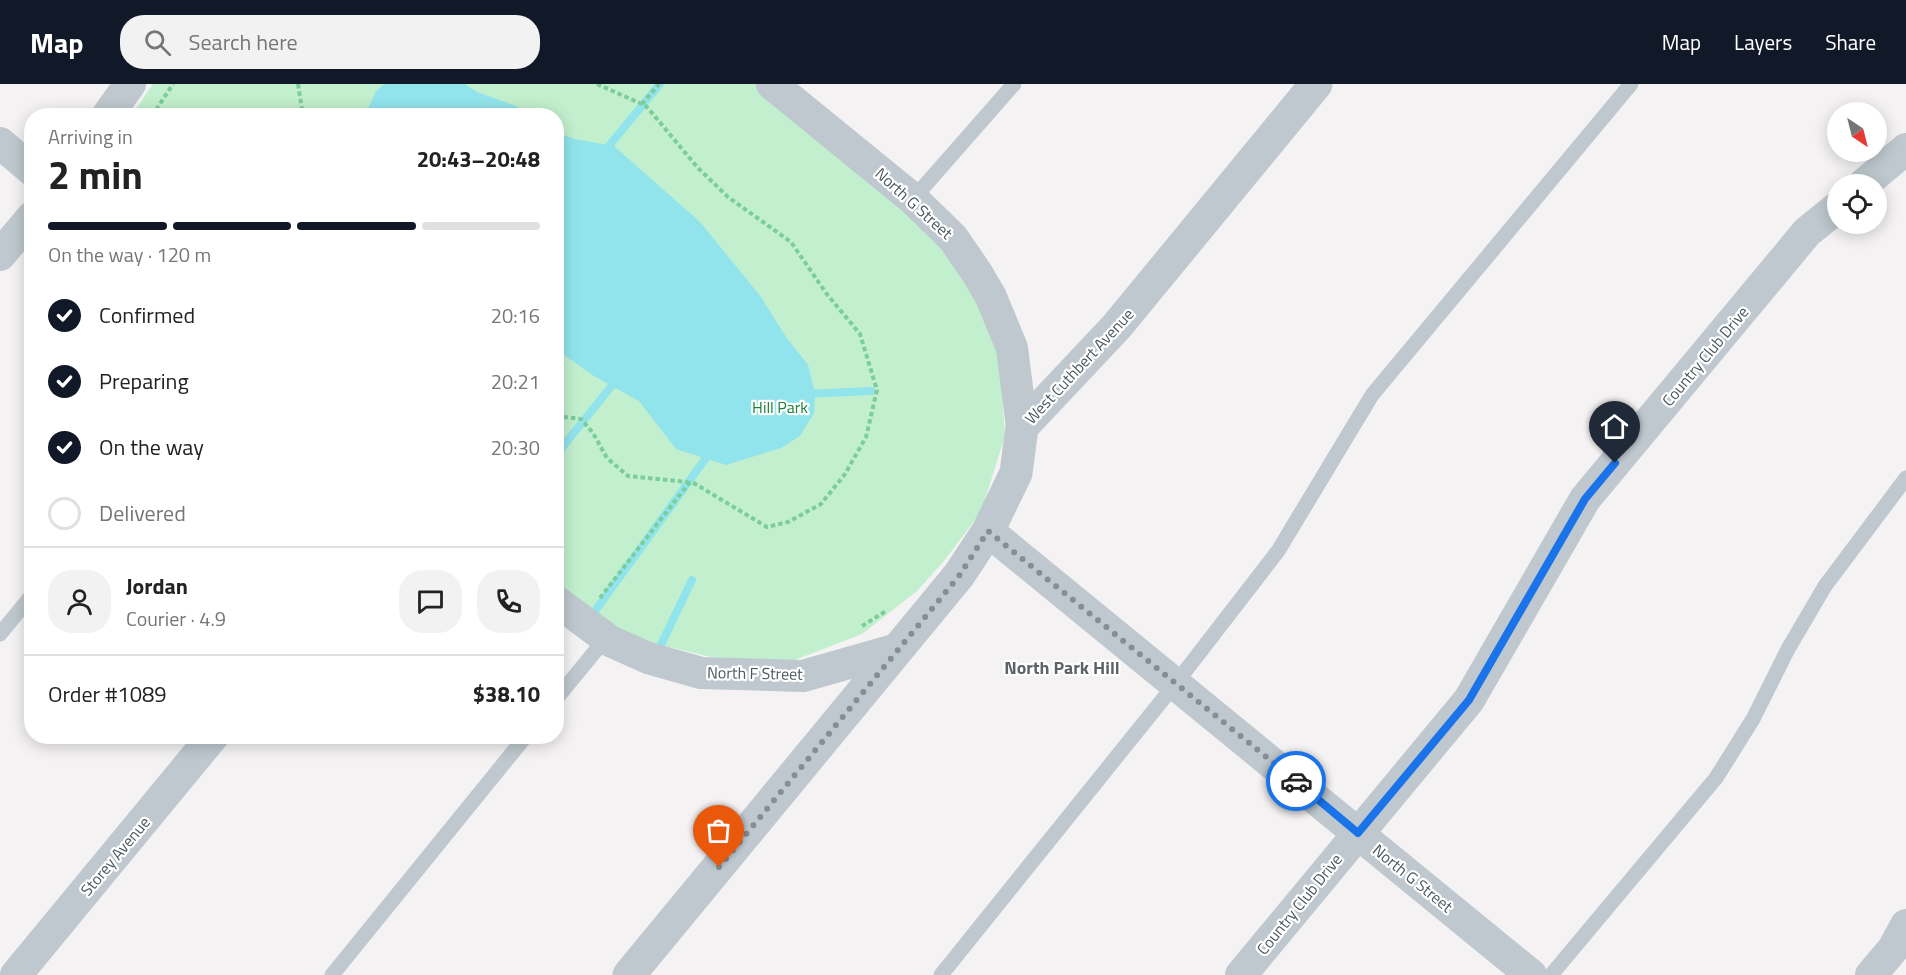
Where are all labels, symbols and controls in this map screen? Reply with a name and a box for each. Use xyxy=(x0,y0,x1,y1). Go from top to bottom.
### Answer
search box xyxy=(120,15,540,69)
text: Map xyxy=(30,21,84,64)
text: Search here xyxy=(189,25,298,59)
icon: search xyxy=(141,26,174,59)
text: Map xyxy=(1662,26,1701,58)
text: Layers xyxy=(1734,26,1792,58)
text: Share xyxy=(1825,26,1876,58)
north arrow xyxy=(1827,102,1887,162)
map controls xyxy=(1827,102,1887,234)
text: Arriving in xyxy=(48,121,133,152)
text: 20:43–20:48 xyxy=(417,142,540,176)
text: 2 min xyxy=(48,145,143,204)
street label: North G Street xyxy=(870,162,958,245)
button: locate xyxy=(1827,174,1887,234)
text: On the way · 120 m xyxy=(48,239,211,270)
text: Confirmed xyxy=(99,298,195,332)
icon: check xyxy=(48,299,81,332)
text: 20:16 xyxy=(491,300,540,331)
street label: Country Club Drive xyxy=(1656,301,1754,411)
street label: West Cuthbert Avenue xyxy=(1019,303,1139,429)
text: Preparing xyxy=(99,364,189,398)
icon: check xyxy=(48,365,81,398)
text: 20:21 xyxy=(491,366,540,397)
park label: Hill Park xyxy=(752,395,808,419)
pin xyxy=(1589,401,1640,463)
icon: home xyxy=(1598,410,1631,443)
text: On the way xyxy=(99,430,204,464)
icon: check xyxy=(48,431,81,464)
text: 20:30 xyxy=(491,432,540,463)
text: Delivered xyxy=(99,496,186,530)
text: Jordan xyxy=(126,569,188,603)
button: person xyxy=(48,570,111,633)
button: chat xyxy=(399,570,462,633)
button: phone xyxy=(477,570,540,633)
text: Courier · 4.9 xyxy=(126,603,226,634)
district label: North Park Hill xyxy=(1004,654,1120,681)
street label: North F Street xyxy=(707,660,803,686)
text: Order #1089 xyxy=(48,677,167,711)
text: $38.10 xyxy=(473,677,540,711)
courier xyxy=(1266,751,1326,811)
icon: car xyxy=(1280,765,1313,798)
pin xyxy=(693,805,744,867)
street label: Storey Avenue xyxy=(75,811,155,901)
icon: bag xyxy=(702,814,735,847)
street label: North G Street xyxy=(1368,838,1459,918)
street label: Country Club Drive xyxy=(1251,848,1347,960)

